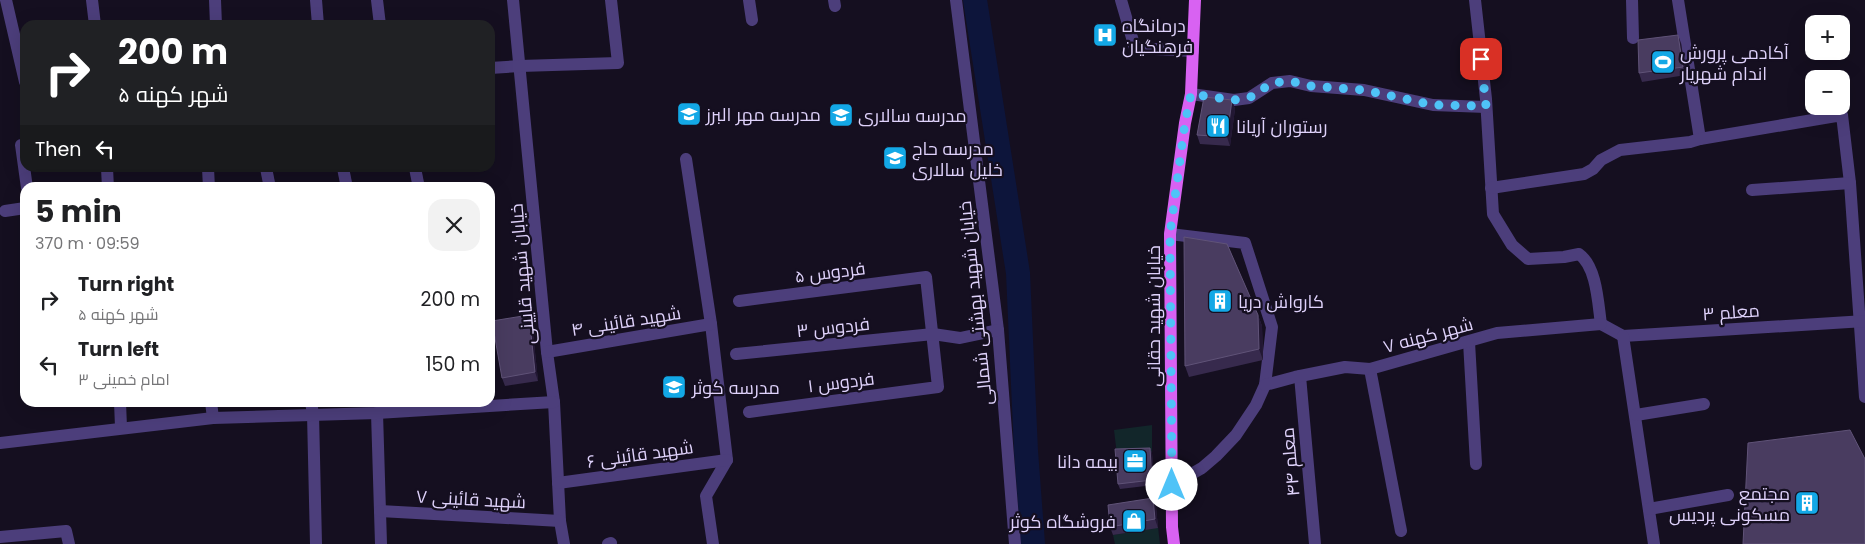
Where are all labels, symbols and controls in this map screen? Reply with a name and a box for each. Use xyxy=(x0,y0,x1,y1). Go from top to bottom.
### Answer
place label: درمانگاه فرهنگیان xyxy=(1122,13,1193,59)
map controls xyxy=(1805,15,1850,115)
button: + xyxy=(1805,15,1850,60)
hospital icon: درمانگاه فرهنگیان xyxy=(1092,22,1118,48)
text: 200 m xyxy=(118,27,228,76)
pin xyxy=(1460,38,1502,80)
icon: right xyxy=(35,40,100,105)
place label: آکادمی پرورش اندام شهریار xyxy=(1679,40,1789,86)
icon: arrive xyxy=(1467,45,1495,73)
sports icon: آکادمی پرورش اندام شهریار xyxy=(1650,49,1676,75)
button: − xyxy=(1805,70,1850,115)
text: شهر کهنه ۵ xyxy=(118,79,229,110)
school or university icon: مدرسه مهر البرز xyxy=(676,101,702,127)
place label: مدرسه مهر البرز xyxy=(705,102,821,127)
school or university icon: مدرسه سالاری xyxy=(828,102,854,128)
place label: مدرسه سالاری xyxy=(858,103,967,128)
restaurant icon: رستوران آریانا xyxy=(1205,113,1231,139)
place label: رستوران آریانا xyxy=(1236,114,1328,139)
icon: left xyxy=(91,135,119,163)
text: Then xyxy=(35,136,81,163)
place label: مدرسه حاج خلیل سالاری xyxy=(912,136,1003,182)
school or university icon: مدرسه حاج خلیل سالاری xyxy=(882,145,908,171)
text: 5 min xyxy=(35,190,122,233)
button: close xyxy=(428,199,480,251)
street label: خیابان شهید بهشتی شمالی xyxy=(952,200,998,406)
street label: خیابان شهید قایینی xyxy=(503,202,541,346)
text: 370 m · 09:59 xyxy=(35,232,140,255)
street label: خیابان شهید حقانی xyxy=(1141,245,1166,387)
street label: فردوس ۵ xyxy=(793,255,867,289)
text: Turn right xyxy=(78,271,174,298)
icon: right xyxy=(35,286,63,314)
text: 200 m xyxy=(421,286,480,313)
building icon: کارواش دریا xyxy=(1207,288,1233,314)
place label: کارواش دریا xyxy=(1238,289,1324,314)
street label: معلم ۳ xyxy=(1702,298,1760,326)
street label: شهید قائینی ۴ xyxy=(569,300,683,342)
text: شهر کهنه ۵ xyxy=(78,303,158,326)
street label: فردوس ۳ xyxy=(795,311,871,343)
street label: شهر کهنه ۷ xyxy=(1380,311,1476,359)
text: Turn left xyxy=(78,336,159,363)
icon: left xyxy=(35,351,63,379)
text: 150 m xyxy=(425,351,480,378)
street label: فردوس ۱ xyxy=(806,366,876,398)
text: امام خمینی ۳ xyxy=(78,368,170,391)
school or university icon: مدرسه کوثر xyxy=(661,374,687,400)
place label: مدرسه کوثر xyxy=(691,375,780,400)
street label: معلم ۴۴ xyxy=(1275,426,1305,498)
street label: شهید قائینی ۶ xyxy=(585,434,695,474)
office icon: بیمه دانا xyxy=(1122,448,1148,474)
place label: بیمه دانا xyxy=(1057,449,1118,474)
position arrow xyxy=(1145,458,1197,510)
place label: مجتمع مسکونی پردیس xyxy=(1669,481,1790,527)
street label: شهید قائینی ۷ xyxy=(415,484,527,514)
building icon: مجتمع مسکونی پردیس xyxy=(1794,490,1820,516)
shop icon: فروشگاه کوثر xyxy=(1121,508,1147,534)
place label: فروشگاه کوثر xyxy=(1009,509,1116,534)

